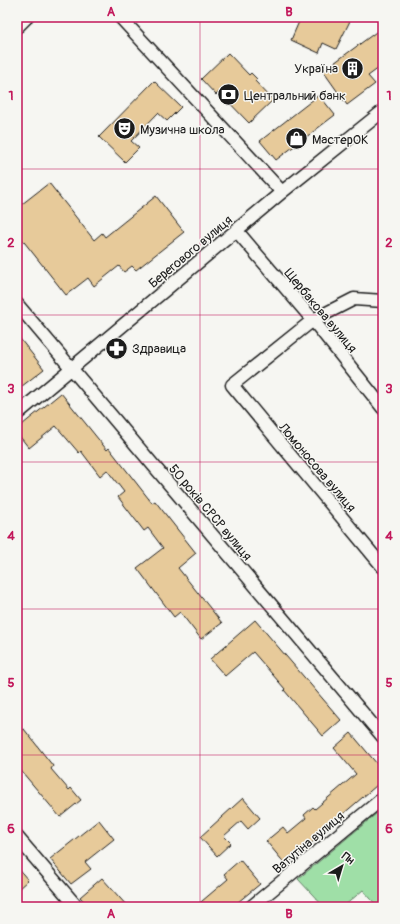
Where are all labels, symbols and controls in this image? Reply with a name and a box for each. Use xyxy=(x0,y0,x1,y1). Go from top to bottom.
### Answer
text: A xyxy=(107,4,116,20)
text: B xyxy=(285,4,293,20)
building icon: Україна xyxy=(340,55,366,81)
place label: Україна xyxy=(294,61,338,77)
bank icon: Центральний банк xyxy=(215,82,241,108)
text: 1 xyxy=(8,88,14,104)
place label: Центральний банк xyxy=(244,88,346,104)
text: 1 xyxy=(386,88,392,104)
theatre icon: Музична школа xyxy=(112,116,138,142)
place label: Музична школа xyxy=(140,122,225,138)
shop icon: МастерОК xyxy=(283,126,309,152)
place label: МастерОК xyxy=(312,132,369,148)
street label: Берегового вулиця xyxy=(145,212,236,292)
text: 2 xyxy=(7,235,15,251)
text: 2 xyxy=(385,235,393,251)
street label: Щербакова вулиця xyxy=(280,265,360,356)
pharmacy icon: Здравица xyxy=(104,335,130,361)
place label: Здравица xyxy=(132,341,186,357)
text: 3 xyxy=(7,381,15,397)
text: 3 xyxy=(385,381,393,397)
street label: Ломоносова вулиця xyxy=(275,419,359,515)
street label: 50 років СРСР вулиця xyxy=(165,461,255,564)
text: 4 xyxy=(7,528,15,544)
text: 4 xyxy=(385,528,393,544)
text: 5 xyxy=(7,675,15,691)
text: 5 xyxy=(385,675,393,691)
street label: Ватутіна вулиця xyxy=(270,808,348,877)
text: 6 xyxy=(7,821,15,837)
text: 6 xyxy=(385,821,393,837)
north arrow xyxy=(322,846,362,886)
text: Пн xyxy=(339,850,357,868)
text: A xyxy=(107,906,116,922)
text: B xyxy=(285,906,293,922)

